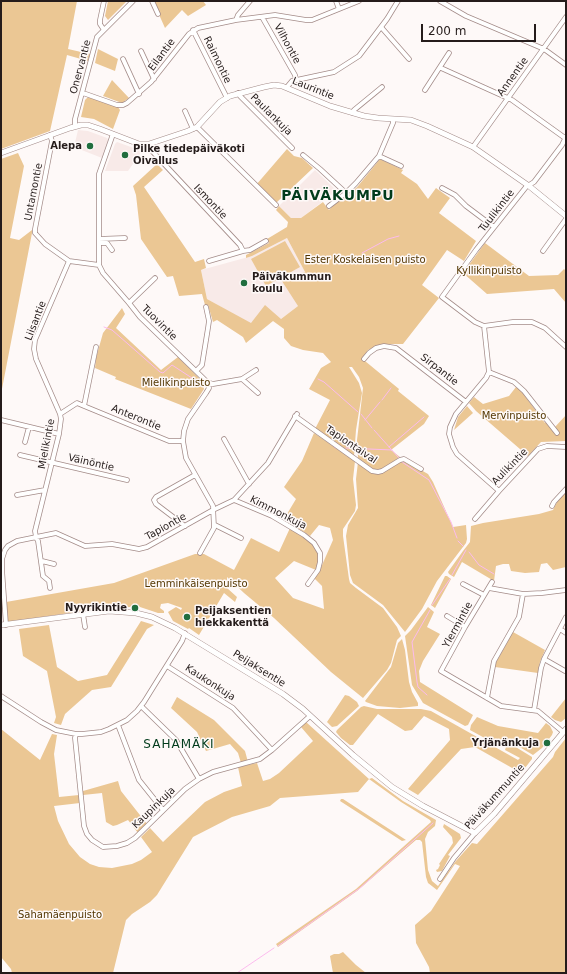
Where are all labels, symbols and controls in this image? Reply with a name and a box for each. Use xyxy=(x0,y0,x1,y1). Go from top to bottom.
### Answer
scale bar xyxy=(423,16,538,42)
street label: Vilhontie xyxy=(271,22,303,66)
text: 200 m xyxy=(428,24,466,38)
street label: Raimontie xyxy=(200,35,234,85)
street label: Eilantie xyxy=(146,37,178,73)
street label: Onervantie xyxy=(68,39,94,95)
street label: Annentie xyxy=(495,55,531,99)
street label: Laurintie xyxy=(290,75,336,103)
street label: Paulankuja xyxy=(248,92,294,138)
place label: Alepa xyxy=(50,140,82,152)
marker: Alepa xyxy=(85,141,95,151)
place label: Pilke tiedepäiväkoti Oivallus xyxy=(133,143,245,166)
marker: Pilke tiedepäiväkoti Oivallus xyxy=(120,150,130,160)
street label: Untamontie xyxy=(23,162,45,222)
street label: Ismontie xyxy=(191,182,229,222)
street label: Tuulikintie xyxy=(477,187,517,235)
district label: PÄIVÄKUMPU xyxy=(281,188,395,204)
park label: Ester Koskelaisen puisto xyxy=(304,254,426,266)
park label: Kyllikinpuisto xyxy=(456,265,522,277)
place label: Päiväkummun koulu xyxy=(252,271,331,294)
marker: Päiväkummun koulu xyxy=(239,278,249,288)
street label: Liisantie xyxy=(23,299,49,343)
street label: Tuovintie xyxy=(139,303,179,343)
street label: Sirpantie xyxy=(418,351,460,389)
park label: Mielikinpuisto xyxy=(142,377,210,389)
street label: Anterontie xyxy=(109,403,163,433)
park label: Mervinpuisto xyxy=(482,410,546,422)
street label: Mielikintie xyxy=(36,418,58,470)
street label: Tapiontaival xyxy=(323,423,379,467)
street label: Aulikintie xyxy=(490,446,530,488)
street label: Väinöntie xyxy=(67,452,115,474)
street label: Kimmonkuja xyxy=(248,494,308,532)
street label: Tapiontie xyxy=(143,511,189,543)
park label: Lemminkäisenpuisto xyxy=(144,578,248,590)
street label: Ylermintie xyxy=(440,600,476,650)
place label: Nyyrikintie xyxy=(65,602,127,614)
marker: Nyyrikintie xyxy=(130,603,140,613)
place label: Peijaksentien hiekkakenttä xyxy=(195,605,271,628)
marker: Peijaksentien hiekkakenttä xyxy=(182,612,192,622)
street label: Peijaksentie xyxy=(230,648,288,690)
street label: Kaukonkuja xyxy=(183,662,237,704)
place label: Yrjänänkuja xyxy=(472,737,539,749)
district label: SAHAMÄKI xyxy=(143,738,215,752)
marker: Yrjänänkuja xyxy=(542,738,552,748)
street label: Päiväkummuntie xyxy=(463,762,527,832)
street label: Kaupinkuja xyxy=(130,785,178,831)
park label: Sahamäenpuisto xyxy=(18,909,102,921)

